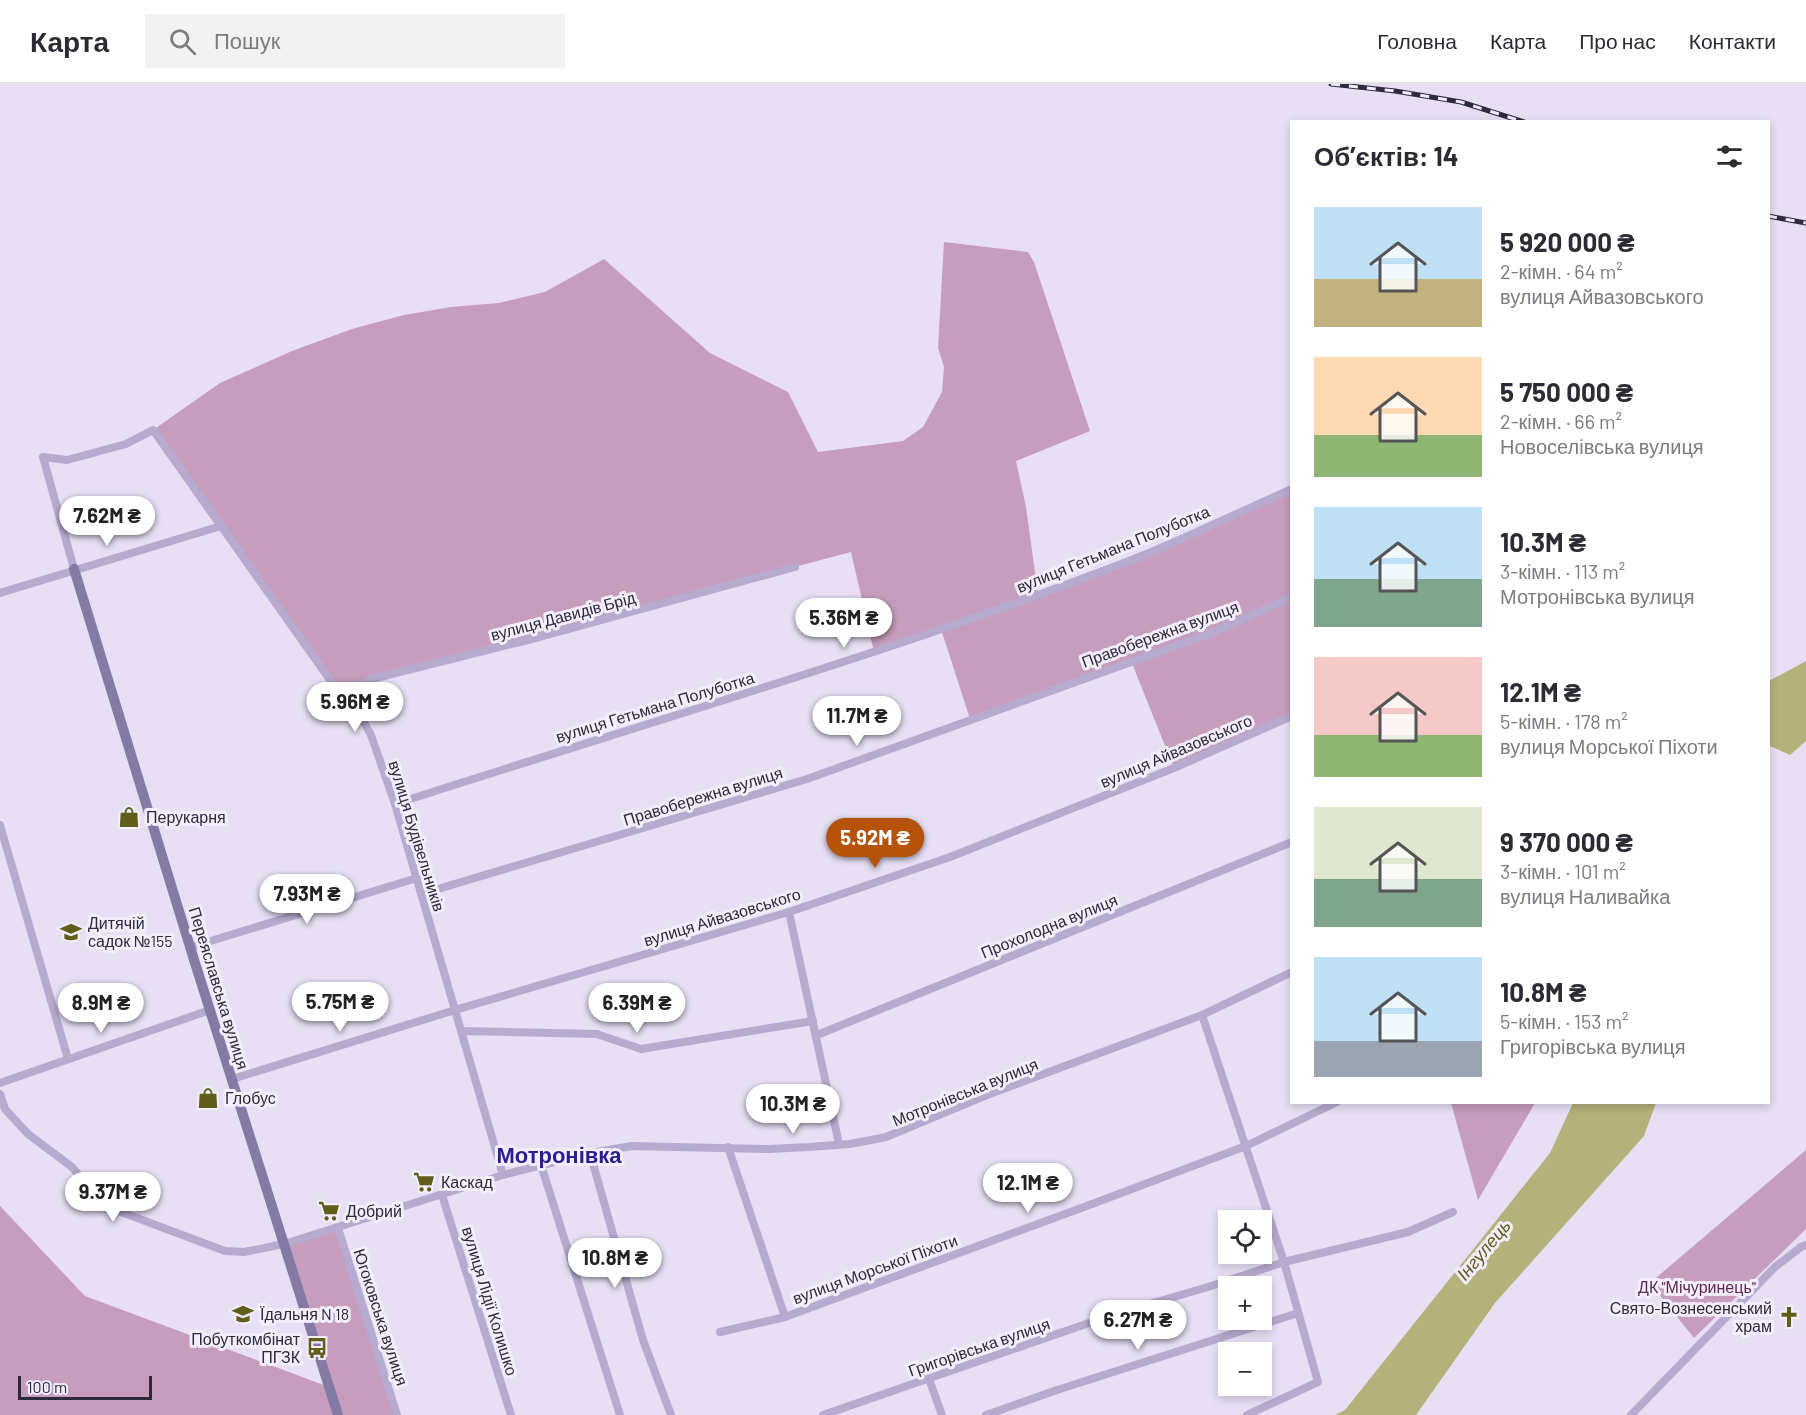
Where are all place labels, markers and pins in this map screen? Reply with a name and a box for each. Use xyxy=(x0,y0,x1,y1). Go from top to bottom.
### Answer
pin: 7.62M ₴ xyxy=(52,496,162,547)
pin: 5.36M ₴ xyxy=(789,598,899,649)
pin: 5.96M ₴ xyxy=(300,682,410,733)
pin: 11.7M ₴ xyxy=(802,696,912,747)
shop icon: Перукарня xyxy=(117,805,141,829)
place label: Перукарня xyxy=(146,807,226,826)
pin: 5.92M ₴ xyxy=(820,818,930,869)
pin: 7.93M ₴ xyxy=(252,874,362,925)
place label: Дитячій садок №155 xyxy=(88,913,173,950)
school or university icon: Дитячій садок №155 xyxy=(59,920,83,944)
pin: 5.75M ₴ xyxy=(285,982,395,1033)
pin: 8.9M ₴ xyxy=(52,983,150,1034)
pin: 6.39M ₴ xyxy=(582,983,692,1034)
pin: 10.3M ₴ xyxy=(738,1084,848,1135)
shop icon: Глобус xyxy=(196,1086,220,1110)
place label: Глобус xyxy=(225,1088,276,1107)
pin: 12.1M ₴ xyxy=(973,1163,1083,1214)
supermarket icon: Каскад xyxy=(412,1170,436,1194)
pin: 9.37M ₴ xyxy=(58,1172,168,1223)
place label: Каскад xyxy=(441,1172,493,1191)
supermarket icon: Добрий xyxy=(317,1199,341,1223)
place label: Добрий xyxy=(346,1201,402,1220)
pin: 10.8M ₴ xyxy=(560,1238,670,1289)
place label: Свято-Вознесенський храм xyxy=(1610,1298,1772,1335)
pin: 6.27M ₴ xyxy=(1083,1300,1193,1351)
school or university icon: Їдальня N 18 xyxy=(231,1302,255,1326)
place label: Їдальня N 18 xyxy=(260,1304,349,1323)
church icon: Свято-Вознесенський храм xyxy=(1777,1305,1801,1329)
place label: Побуткомбінат ПГЗК xyxy=(191,1329,301,1366)
bus stop icon: Побуткомбінат ПГЗК xyxy=(305,1336,329,1360)

